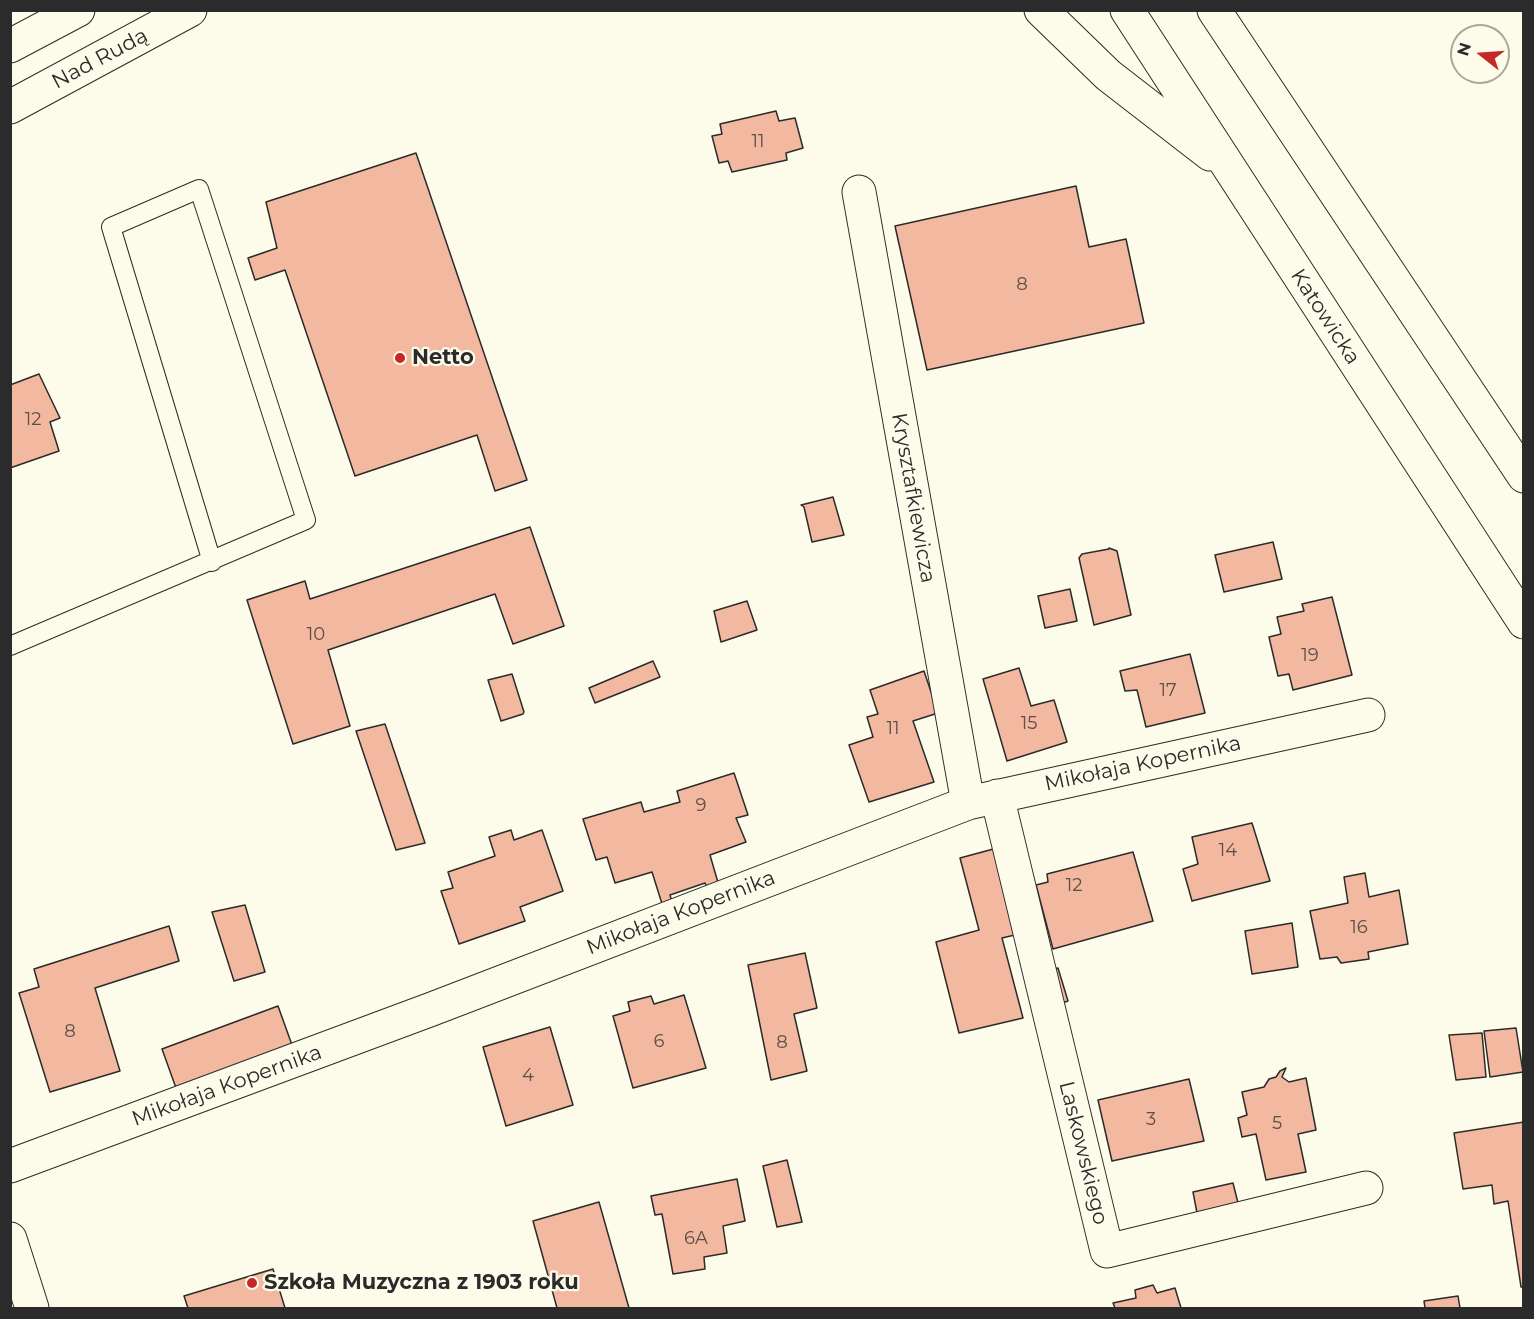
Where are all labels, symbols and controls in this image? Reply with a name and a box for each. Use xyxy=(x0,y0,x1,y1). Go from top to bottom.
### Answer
street label: Nad Rudą xyxy=(48,23,152,95)
north arrow xyxy=(1450,24,1510,84)
text: N xyxy=(1453,40,1475,58)
house number: 11 xyxy=(752,131,764,153)
street label: Katowicka xyxy=(1285,265,1365,369)
house number: 8 xyxy=(1016,274,1028,296)
place label: Netto xyxy=(412,345,474,371)
marker: Netto xyxy=(393,351,407,365)
house number: 12 xyxy=(25,409,41,431)
street label: Krysztafkiewicza xyxy=(886,411,940,585)
house number: 10 xyxy=(307,624,325,646)
house number: 19 xyxy=(1301,645,1319,667)
house number: 17 xyxy=(1159,680,1177,702)
house number: 15 xyxy=(1021,713,1037,735)
house number: 11 xyxy=(887,718,899,740)
street label: Mikołaja Kopernika xyxy=(1042,731,1244,797)
house number: 9 xyxy=(696,795,706,817)
house number: 14 xyxy=(1219,840,1237,862)
street label: Mikołaja Kopernika xyxy=(583,865,779,961)
house number: 12 xyxy=(1066,875,1082,897)
house number: 16 xyxy=(1350,917,1368,939)
house number: 8 xyxy=(64,1021,76,1043)
house number: 6 xyxy=(654,1031,664,1053)
house number: 8 xyxy=(776,1032,788,1054)
street label: Mikołaja Kopernika xyxy=(129,1040,325,1132)
house number: 4 xyxy=(522,1065,534,1087)
street label: Laskowskiego xyxy=(1053,1079,1113,1227)
house number: 3 xyxy=(1146,1109,1156,1131)
house number: 5 xyxy=(1272,1113,1282,1135)
house number: 6A xyxy=(684,1228,708,1250)
place label: Szkoła Muzyczna z 1903 roku xyxy=(264,1270,579,1296)
marker: Szkoła Muzyczna z 1903 roku xyxy=(245,1276,259,1290)

